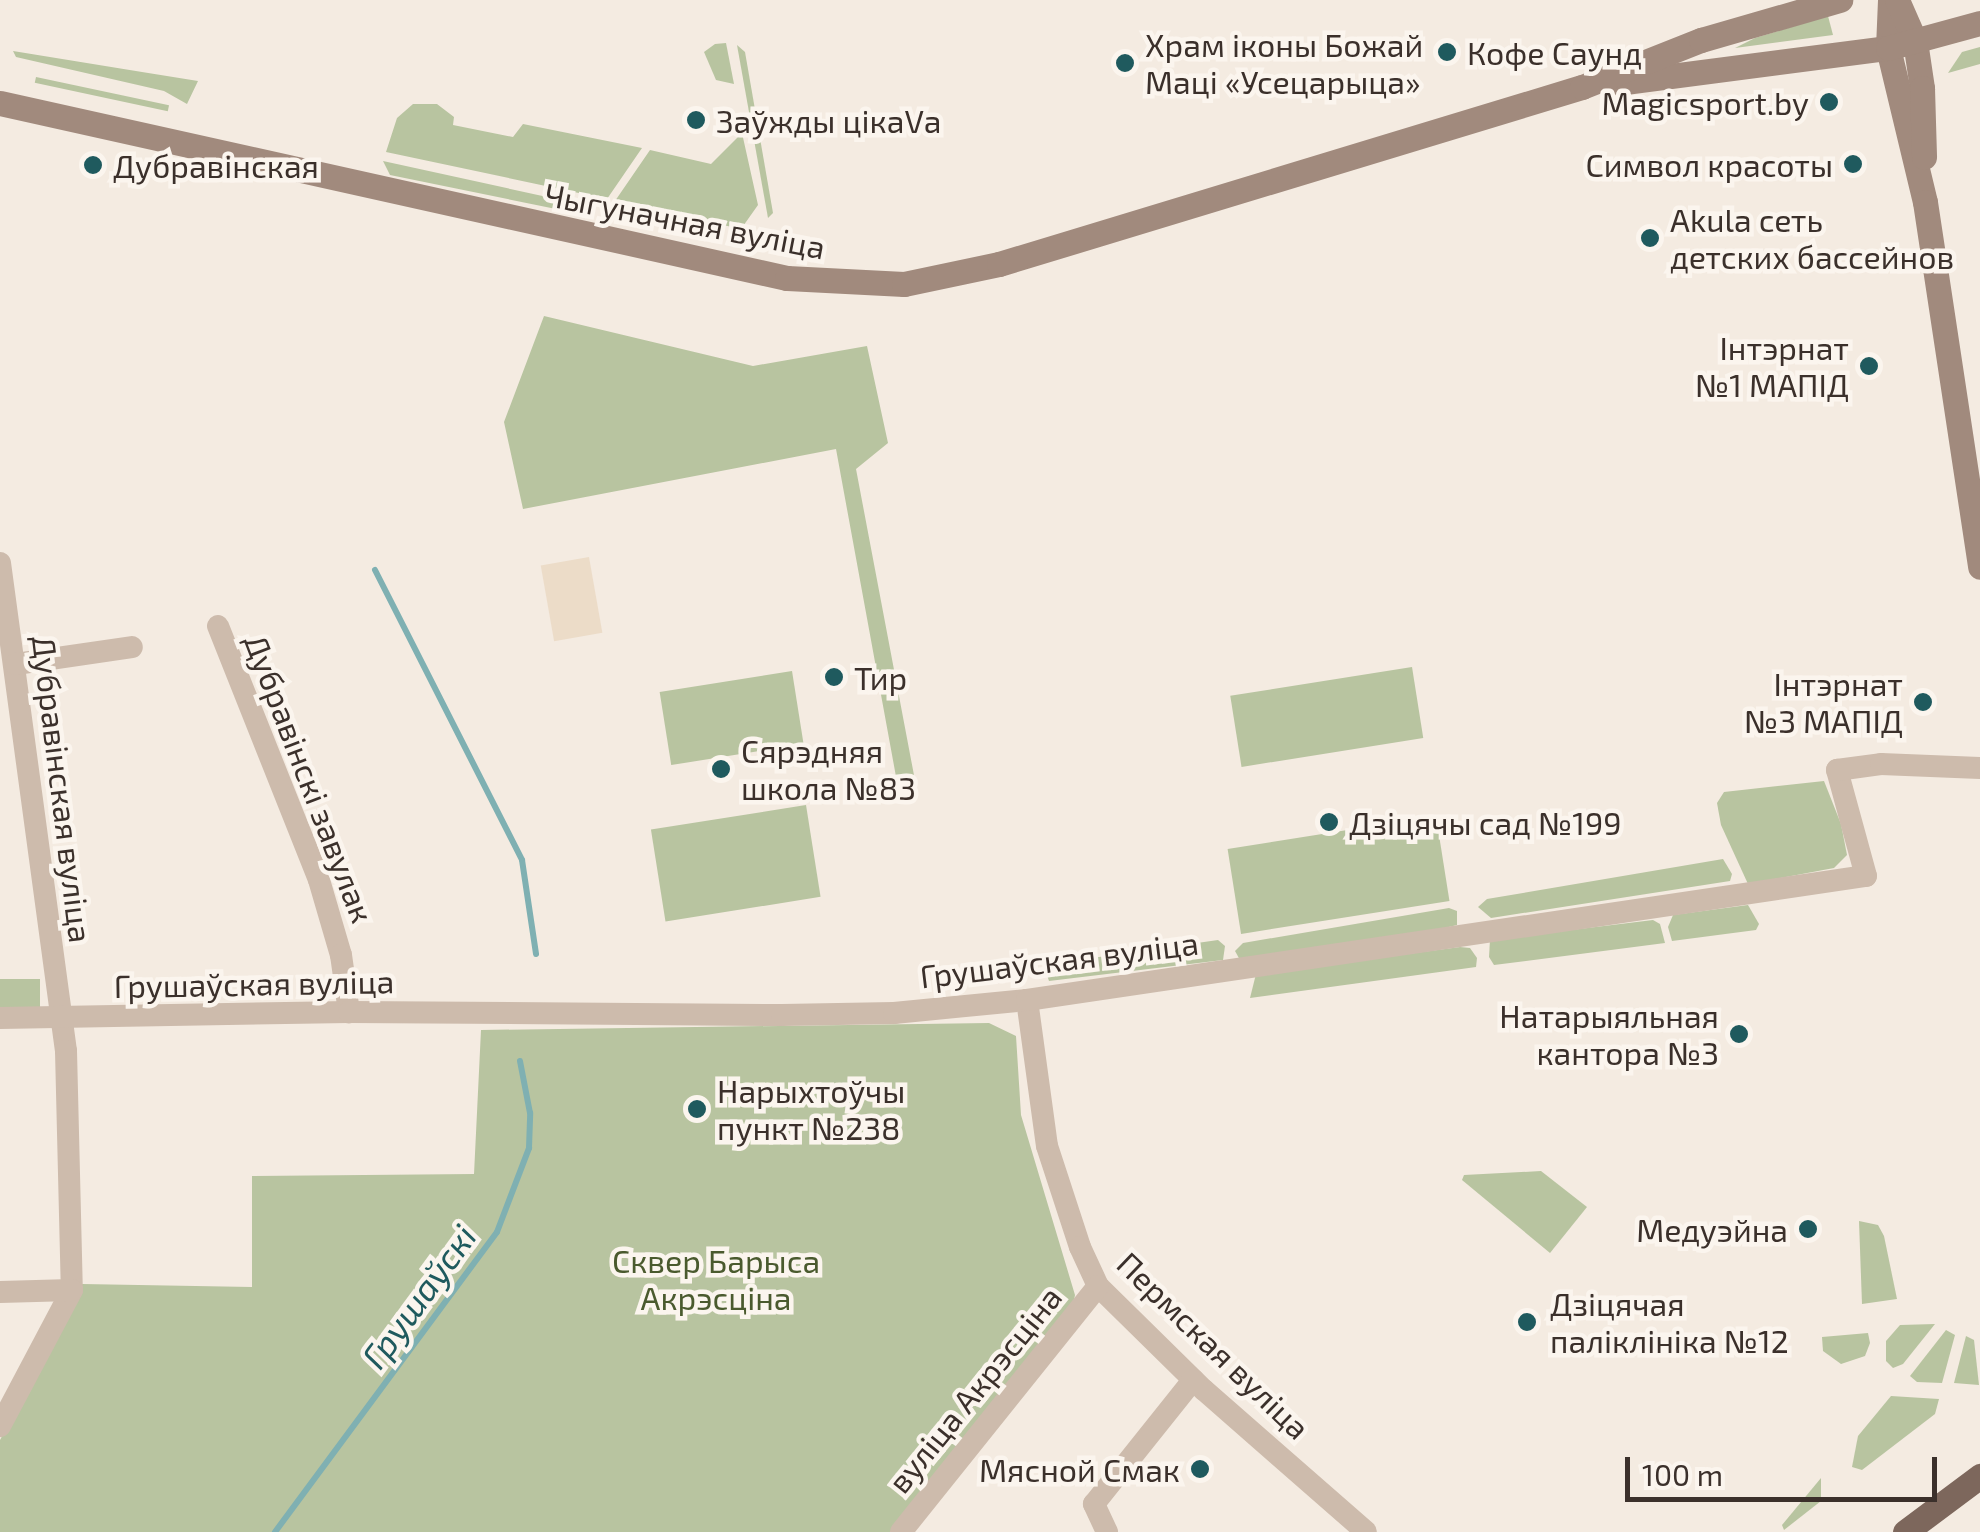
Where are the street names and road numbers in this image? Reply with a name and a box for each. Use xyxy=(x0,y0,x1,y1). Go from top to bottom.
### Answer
street label: Чыгуначная вуліца xyxy=(541,174,829,266)
street label: Дубравінскі завулак xyxy=(237,628,383,928)
street label: Дубравінская вуліца xyxy=(25,633,101,945)
street label: Грушаўская вуліца xyxy=(918,923,1200,995)
street label: Грушаўская вуліца xyxy=(113,961,395,1005)
street label: Пермская вуліца xyxy=(1110,1244,1318,1446)
street label: вуліца Акрэсціна xyxy=(879,1278,1069,1500)

